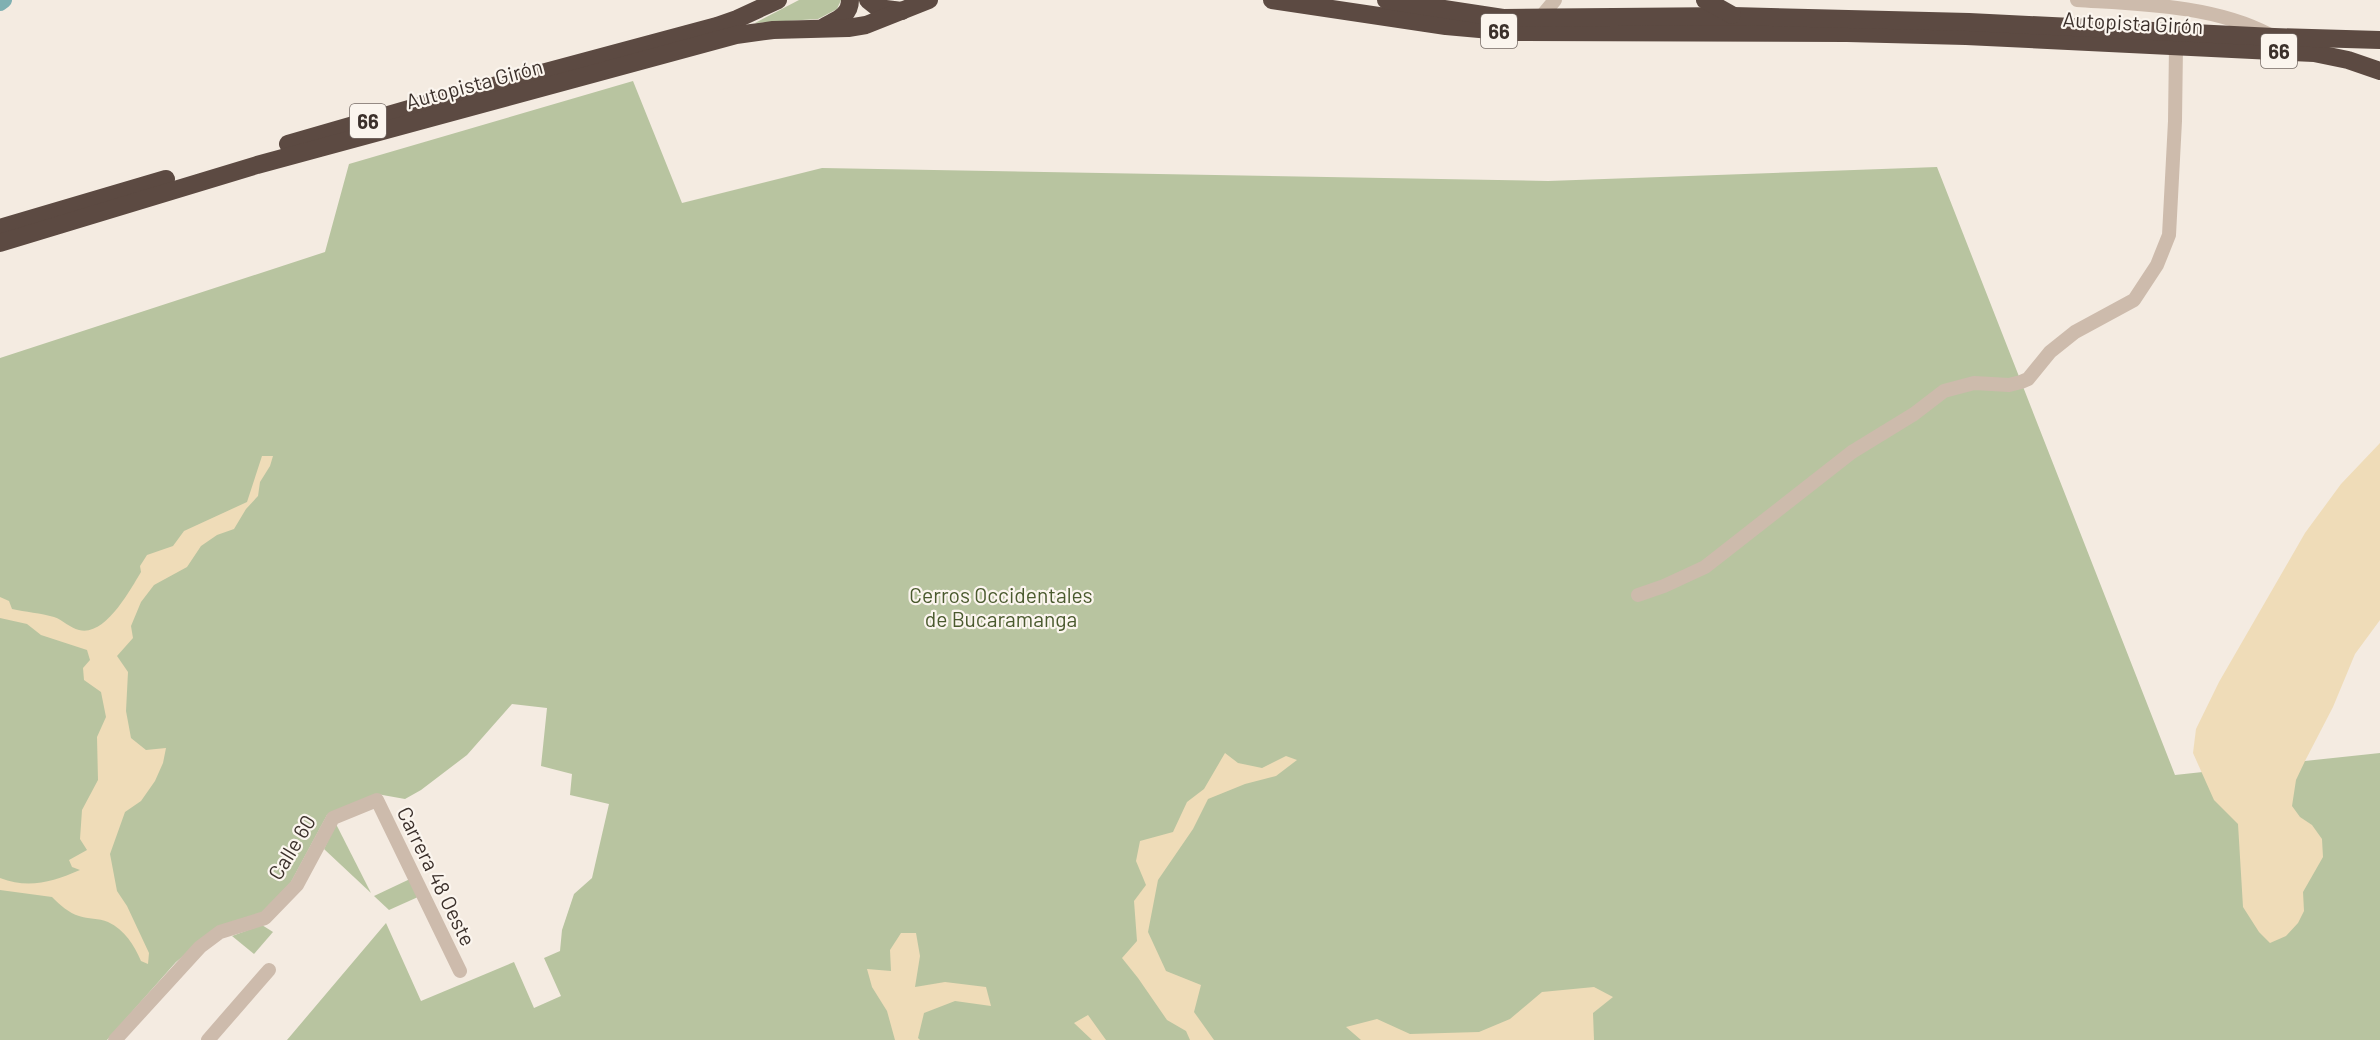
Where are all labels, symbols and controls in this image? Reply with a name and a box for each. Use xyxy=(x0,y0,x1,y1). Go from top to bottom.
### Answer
street label: Autopista Girón xyxy=(2062,6,2204,38)
road number: 66 xyxy=(1481,14,1517,48)
road number: 66 xyxy=(2261,34,2297,68)
street label: Autopista Girón xyxy=(403,53,545,113)
road number: 66 xyxy=(350,104,386,138)
park label: Cerros Occidentales de Bucaramanga xyxy=(909,582,1093,631)
street label: Carrera 48 Oeste xyxy=(393,802,481,950)
street label: Calle 60 xyxy=(262,810,320,884)

